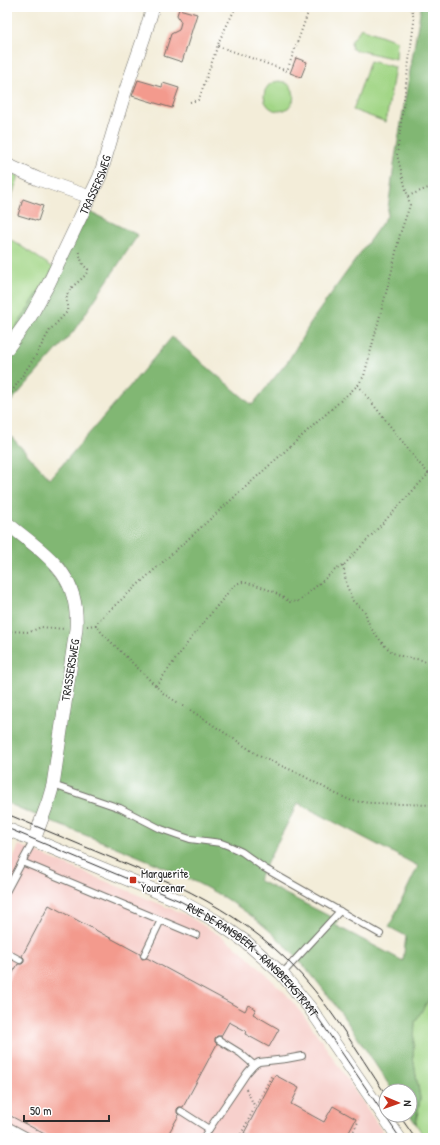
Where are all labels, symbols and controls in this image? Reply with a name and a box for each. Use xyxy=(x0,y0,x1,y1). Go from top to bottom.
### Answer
street label: TRASSERSWEG xyxy=(75,153,114,217)
street label: TRASSERSWEG xyxy=(57,637,83,702)
place label: Marguerite Yourcenar xyxy=(141,865,189,896)
marker: Marguerite Yourcenar xyxy=(128,875,138,885)
street label: RUE DE RANSBEEK - RANSBEEKSTRAAT xyxy=(184,898,323,1020)
north arrow xyxy=(378,1083,418,1123)
scale bar xyxy=(24,1097,109,1123)
text: N xyxy=(401,1100,415,1107)
text: 50 m xyxy=(30,1102,51,1119)

